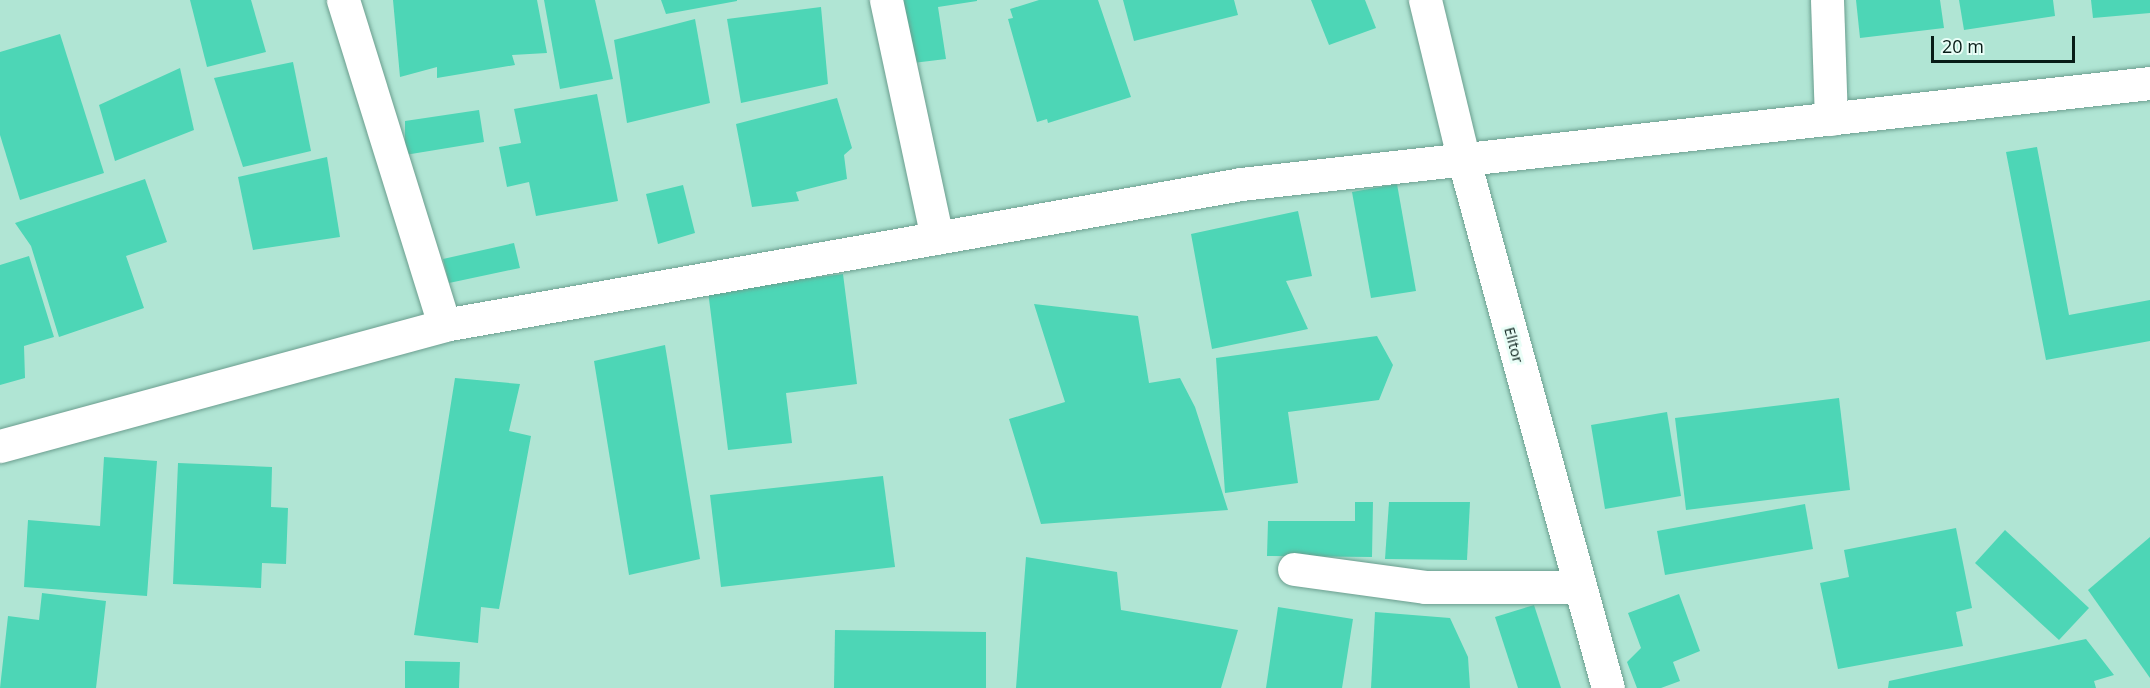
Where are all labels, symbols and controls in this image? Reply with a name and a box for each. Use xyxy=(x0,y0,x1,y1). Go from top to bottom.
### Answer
scale bar xyxy=(1934,24,2078,62)
text: 20 m xyxy=(1942,34,1984,58)
street label: Elitor xyxy=(1501,325,1527,365)

